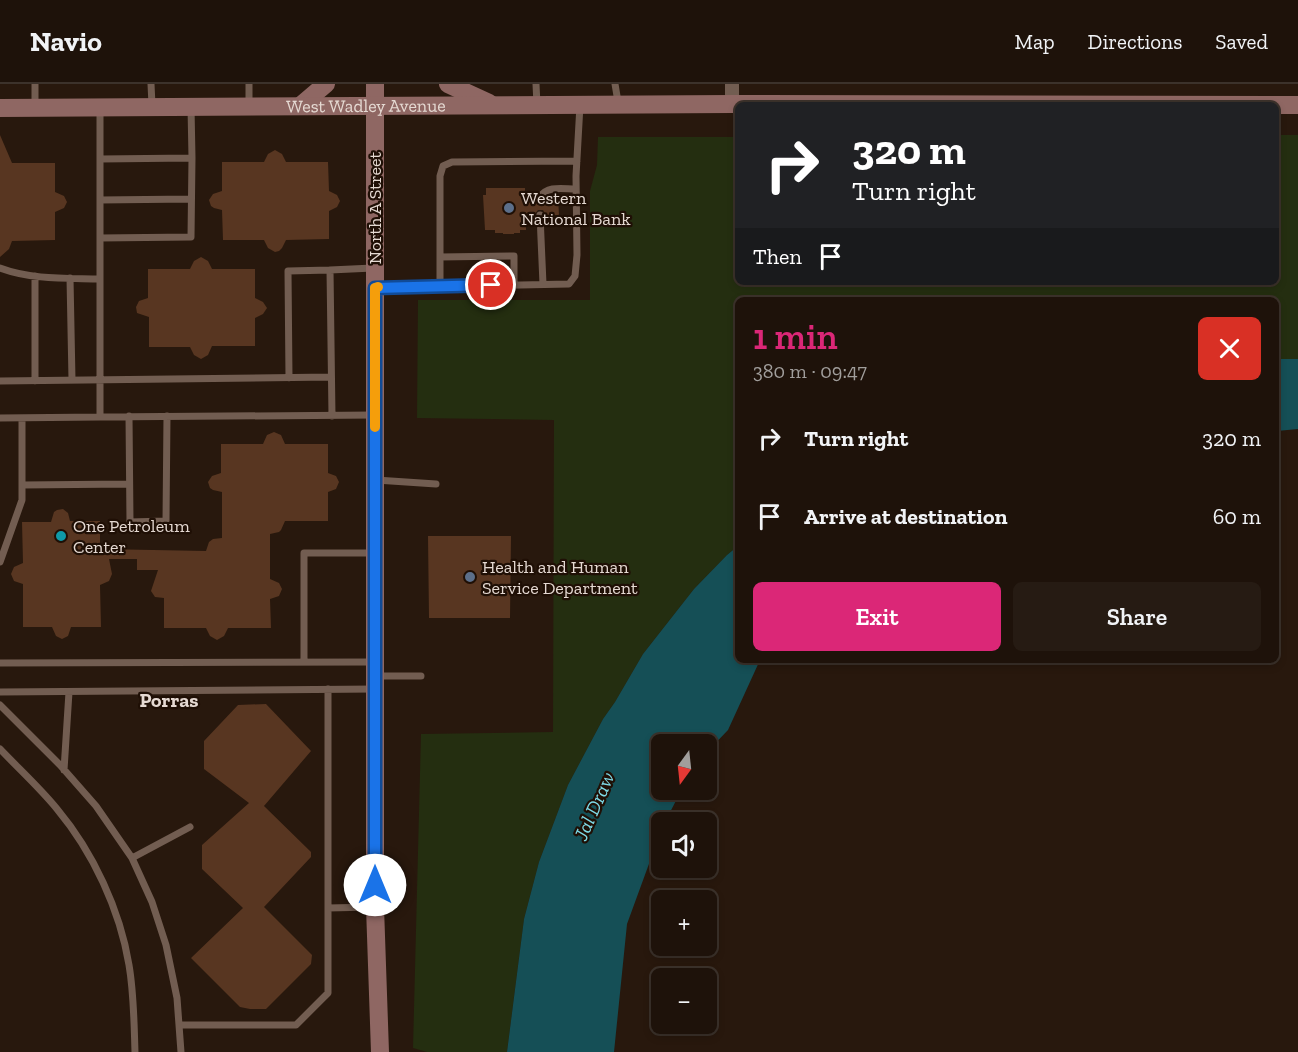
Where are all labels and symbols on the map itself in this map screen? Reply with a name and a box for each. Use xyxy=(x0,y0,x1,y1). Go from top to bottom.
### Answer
street label: West Wadley Avenue xyxy=(286,95,446,117)
street label: North A Street xyxy=(364,151,386,264)
place label: Western National Bank xyxy=(521,187,631,230)
marker: Western National Bank xyxy=(502,201,516,215)
pin xyxy=(465,259,516,310)
place label: One Petroleum Center xyxy=(73,515,190,558)
marker: One Petroleum Center xyxy=(54,529,68,543)
place label: Health and Human Service Department xyxy=(482,556,638,599)
marker: Health and Human Service Department xyxy=(463,570,477,584)
district label: Porras xyxy=(140,688,199,712)
north arrow xyxy=(651,734,717,800)
water label: Jal Draw xyxy=(568,768,620,845)
position arrow xyxy=(343,853,407,917)

